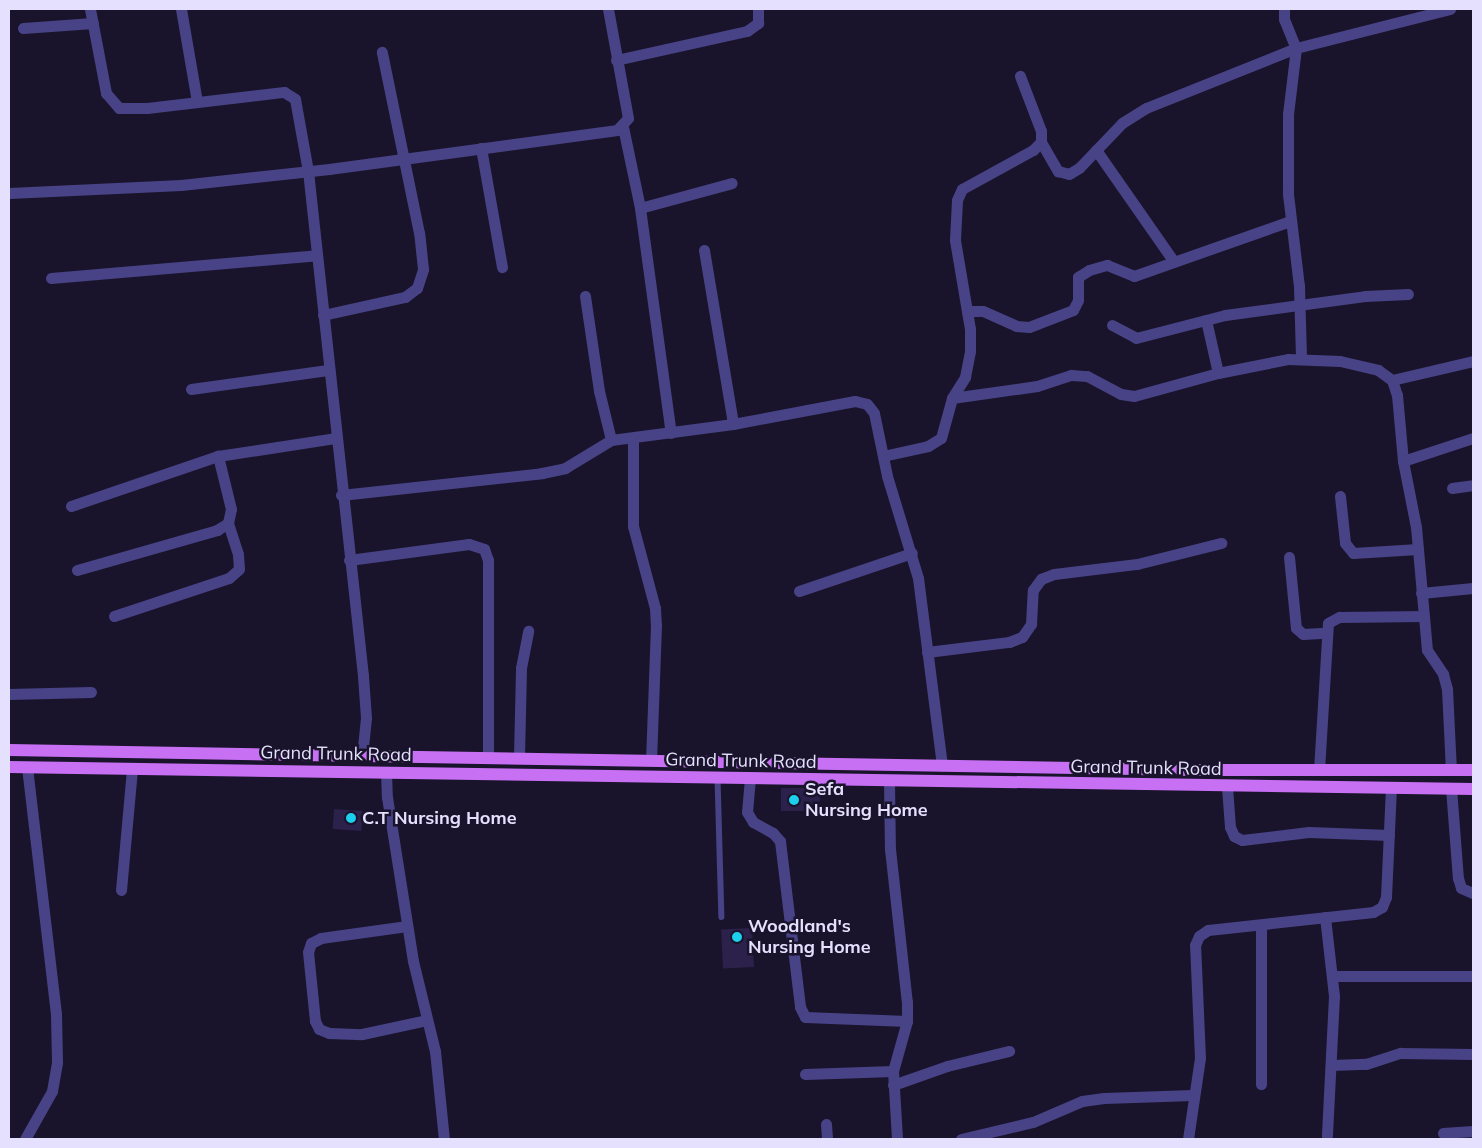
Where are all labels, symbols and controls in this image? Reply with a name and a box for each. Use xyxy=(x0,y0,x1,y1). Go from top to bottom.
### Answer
street label: Grand Trunk Road xyxy=(260,742,412,766)
street label: Grand Trunk Road xyxy=(665,749,817,773)
street label: Grand Trunk Road xyxy=(1070,756,1222,780)
place label: Sefa Nursing Home xyxy=(805,779,928,822)
marker: Sefa Nursing Home xyxy=(787,793,801,807)
place label: C.T Nursing Home xyxy=(362,807,517,829)
marker: C.T Nursing Home xyxy=(344,811,358,825)
place label: Woodland's Nursing Home xyxy=(748,916,871,959)
marker: Woodland's Nursing Home xyxy=(730,930,744,944)

